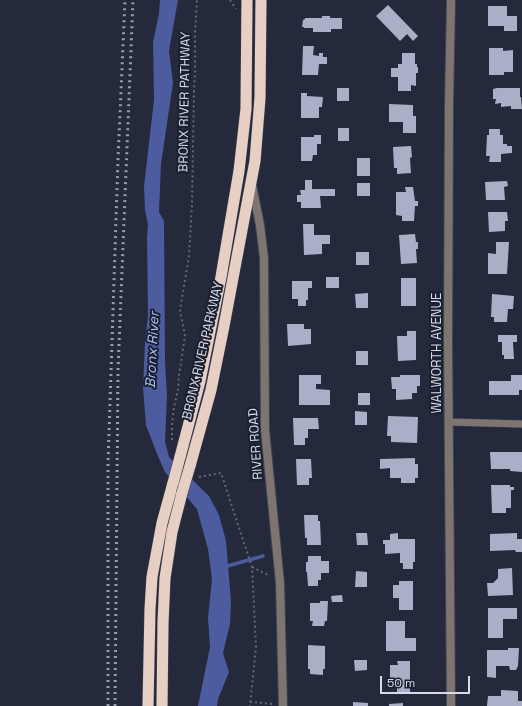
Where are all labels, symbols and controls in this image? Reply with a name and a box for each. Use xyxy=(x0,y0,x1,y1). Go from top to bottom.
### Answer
street label: BRONX RIVER PATHWAY xyxy=(176,32,194,172)
street label: BRONX RIVER PARKWAY xyxy=(179,280,227,422)
street label: WALWORTH AVENUE xyxy=(429,293,445,413)
water label: Bronx River xyxy=(143,311,163,389)
street label: RIVER ROAD xyxy=(246,408,266,480)
scale bar xyxy=(382,668,472,694)
text: 50 m xyxy=(387,675,415,691)

